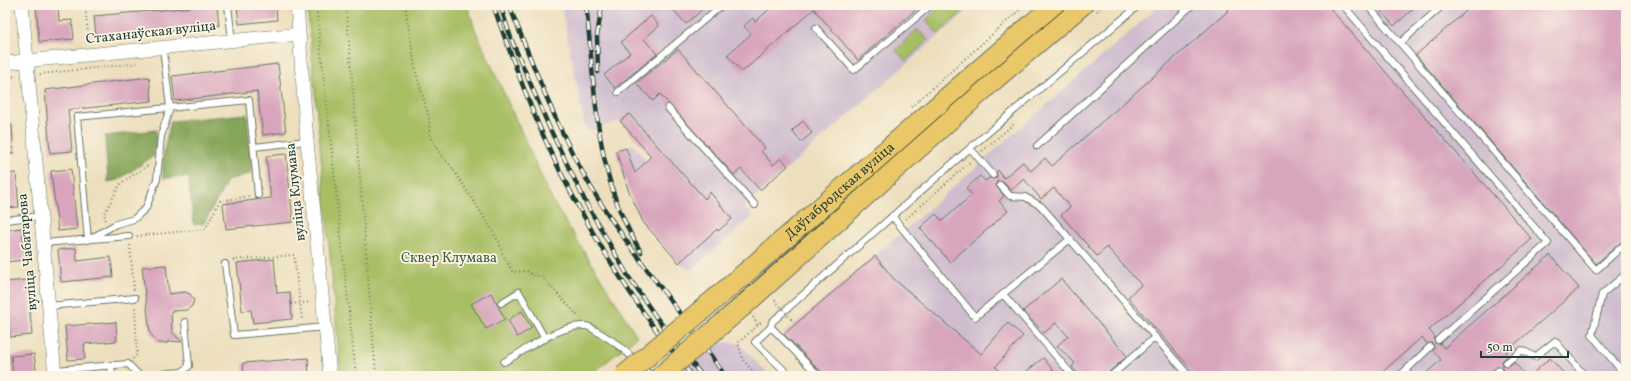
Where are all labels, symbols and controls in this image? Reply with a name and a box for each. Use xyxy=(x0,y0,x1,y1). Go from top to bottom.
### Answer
street label: Стаханаўская вуліца xyxy=(85,17,217,49)
street label: Даўгабродская вуліца xyxy=(781,138,899,244)
street label: вуліца Клумава xyxy=(281,142,311,242)
street label: вуліца Чабатарова xyxy=(13,193,43,311)
park label: Сквер Клумава xyxy=(401,249,497,268)
scale bar xyxy=(1481,333,1568,359)
text: 50 m xyxy=(1487,340,1513,356)

